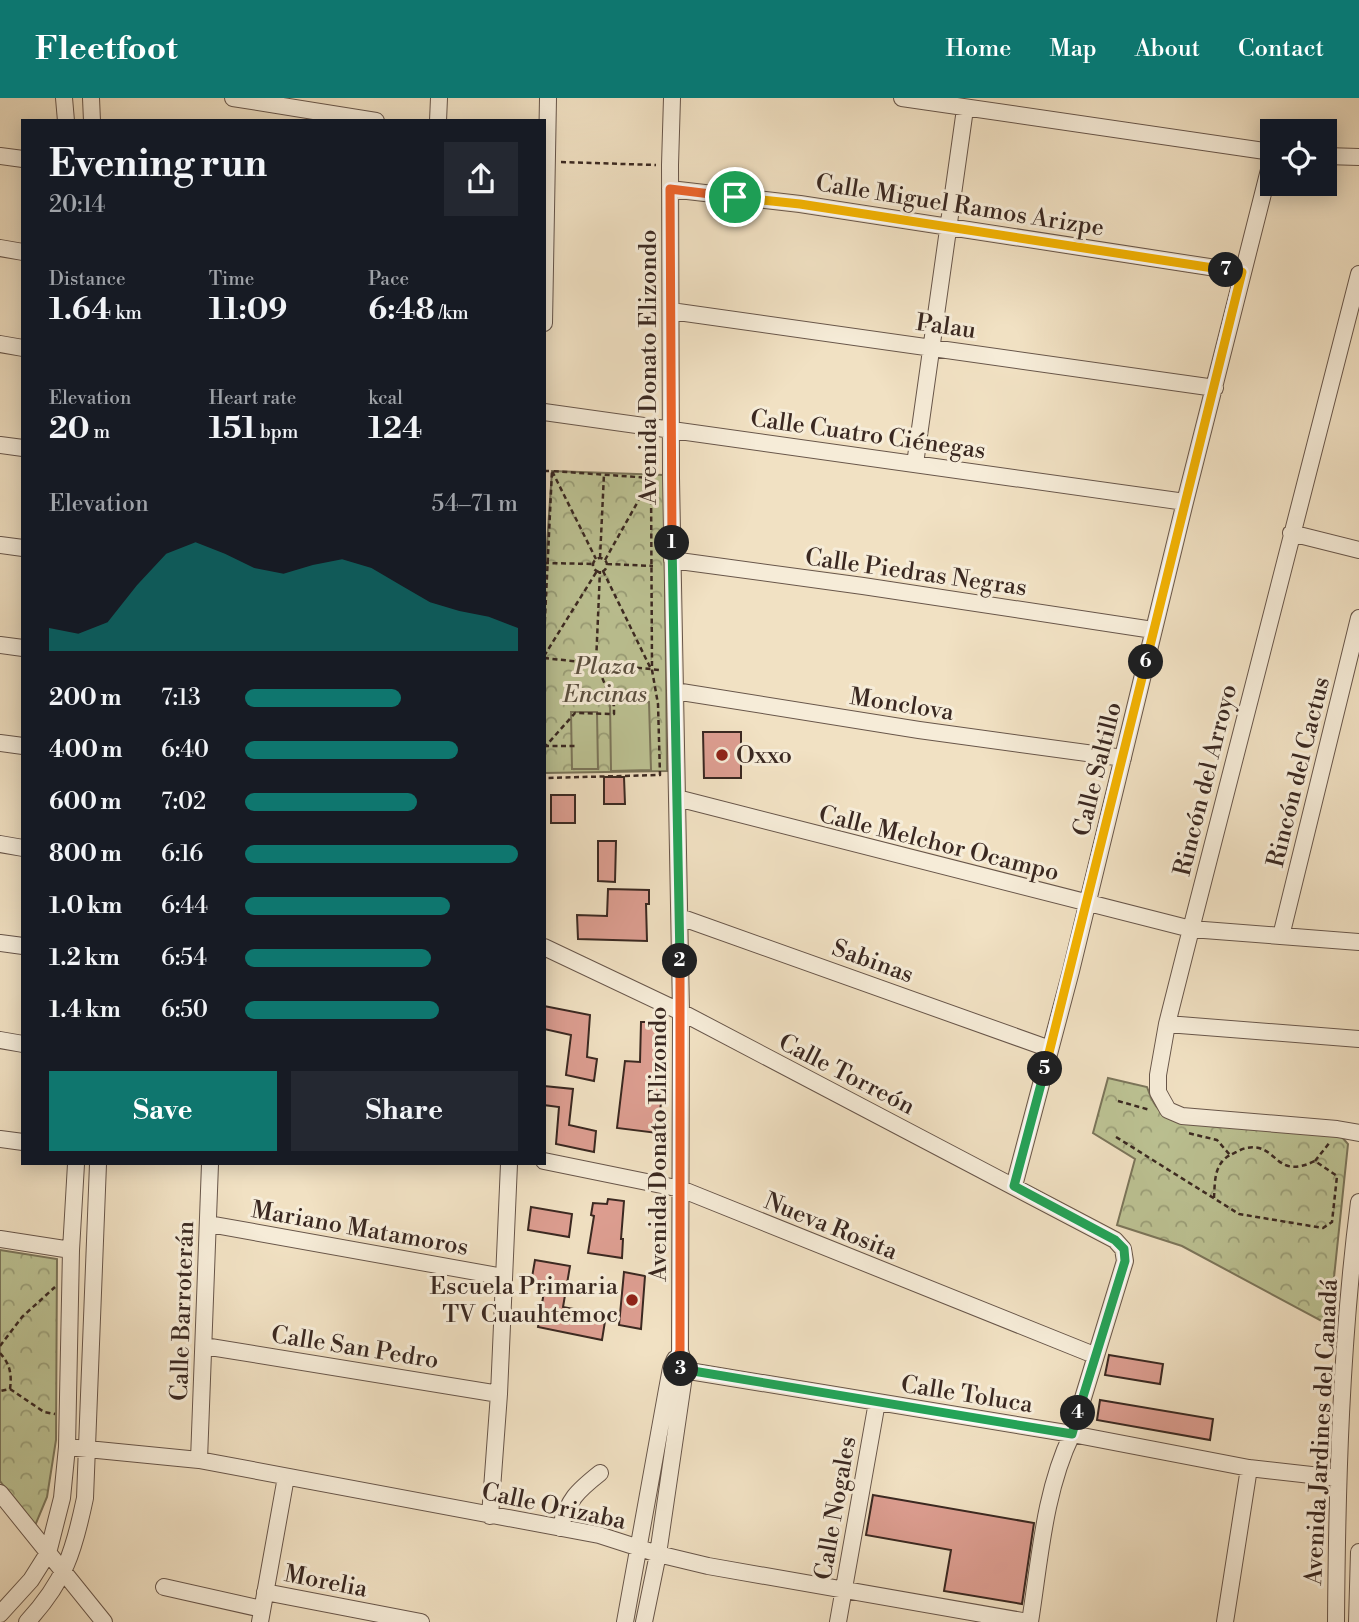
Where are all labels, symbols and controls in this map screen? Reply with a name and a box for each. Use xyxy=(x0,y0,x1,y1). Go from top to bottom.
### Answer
text: Fleetfoot xyxy=(35,29,178,70)
text: Home xyxy=(946,34,1011,64)
text: Map xyxy=(1049,34,1097,64)
text: About xyxy=(1135,34,1200,64)
text: Contact xyxy=(1238,34,1324,64)
map controls xyxy=(1260,119,1337,196)
button: locate xyxy=(1260,119,1337,196)
text: Evening run xyxy=(49,141,267,188)
button: share xyxy=(444,142,518,216)
pin xyxy=(705,167,765,227)
street label: Calle Miguel Ramos Arizpe xyxy=(814,168,1106,244)
icon: arrive xyxy=(716,178,754,216)
text: 20:14 xyxy=(49,191,105,219)
street label: Avenida Donato Elizondo xyxy=(634,229,664,506)
pin: 7 xyxy=(1208,252,1244,288)
text: 7 xyxy=(1220,257,1231,281)
text: Distance xyxy=(49,267,126,291)
text: Time xyxy=(209,267,254,291)
text: Pace xyxy=(368,267,409,291)
text: 1.64 xyxy=(49,291,111,329)
text: 11:09 xyxy=(209,291,287,329)
text: 6:48 xyxy=(368,291,435,329)
text: km xyxy=(111,301,142,325)
text: /km xyxy=(435,301,469,325)
street label: Palau xyxy=(914,308,978,346)
text: Elevation xyxy=(49,386,131,410)
text: Heart rate xyxy=(209,386,296,410)
text: kcal xyxy=(368,386,403,410)
street label: Calle Cuatro Ciénegas xyxy=(748,404,987,466)
text: 20 xyxy=(49,410,90,448)
text: 151 xyxy=(209,410,256,448)
text: 124 xyxy=(368,410,422,448)
text: m xyxy=(90,420,110,444)
text: bpm xyxy=(256,420,298,444)
text: Elevation xyxy=(49,490,149,518)
text: 54–71 m xyxy=(432,490,518,518)
pin: 1 xyxy=(654,526,690,560)
text: 1 xyxy=(667,530,676,554)
street label: Calle Piedras Negras xyxy=(803,543,1029,603)
pin: 6 xyxy=(1128,644,1164,680)
text: 6 xyxy=(1140,649,1151,673)
park label: Plaza Encinas xyxy=(562,652,647,710)
street label: Rincón del Cactus xyxy=(1261,674,1337,870)
street label: Rincón del Arroyo xyxy=(1168,681,1244,879)
street label: Monclova xyxy=(848,682,957,728)
text: 200 m xyxy=(49,684,121,712)
text: 7:13 xyxy=(161,684,201,712)
street label: Calle Saltillo xyxy=(1067,699,1129,839)
text: 400 m xyxy=(49,736,122,764)
text: 6:40 xyxy=(161,736,209,764)
place label: Oxxo xyxy=(736,741,792,771)
marker: Oxxo xyxy=(714,747,730,763)
text: 600 m xyxy=(49,788,122,816)
text: 7:02 xyxy=(161,788,206,816)
street label: Calle Melchor Ocampo xyxy=(815,800,1062,888)
text: 800 m xyxy=(49,840,122,868)
text: 6:16 xyxy=(161,840,203,868)
text: 1.0 km xyxy=(49,892,122,920)
text: 6:44 xyxy=(161,892,208,920)
street label: Sabinas xyxy=(828,933,917,990)
text: 1.2 km xyxy=(49,944,120,972)
text: 6:54 xyxy=(161,944,207,972)
pin: 2 xyxy=(662,944,698,978)
text: 2 xyxy=(674,948,685,972)
text: 1.4 km xyxy=(49,996,121,1024)
text: 6:50 xyxy=(161,996,208,1024)
street label: Avenida Donato Elizondo xyxy=(644,1006,674,1283)
street label: Calle Torreón xyxy=(773,1028,920,1122)
pin: 5 xyxy=(1028,1052,1062,1086)
text: 5 xyxy=(1039,1056,1050,1080)
button: Save xyxy=(49,1071,277,1151)
button: Share xyxy=(291,1071,518,1151)
street label: Nueva Rosita xyxy=(760,1187,903,1268)
street label: Mariano Matamoros xyxy=(249,1195,471,1263)
street label: Calle Barroterán xyxy=(165,1220,201,1402)
place label: Escuela Primaria TV Cuauhtemoc xyxy=(430,1272,619,1330)
street label: Avenida Jardines del Canadá xyxy=(1299,1277,1345,1587)
marker: Escuela Primaria TV Cuauhtemoc xyxy=(624,1292,640,1308)
street label: Calle San Pedro xyxy=(269,1320,441,1376)
pin: 3 xyxy=(664,1352,698,1386)
text: 3 xyxy=(675,1356,686,1380)
street label: Calle Toluca xyxy=(899,1370,1036,1420)
pin: 4 xyxy=(1060,1396,1096,1430)
text: 4 xyxy=(1071,1400,1084,1424)
street label: Calle Nogales xyxy=(809,1434,863,1582)
street label: Calle Orizaba xyxy=(479,1477,630,1537)
street label: Morelia xyxy=(282,1559,371,1605)

